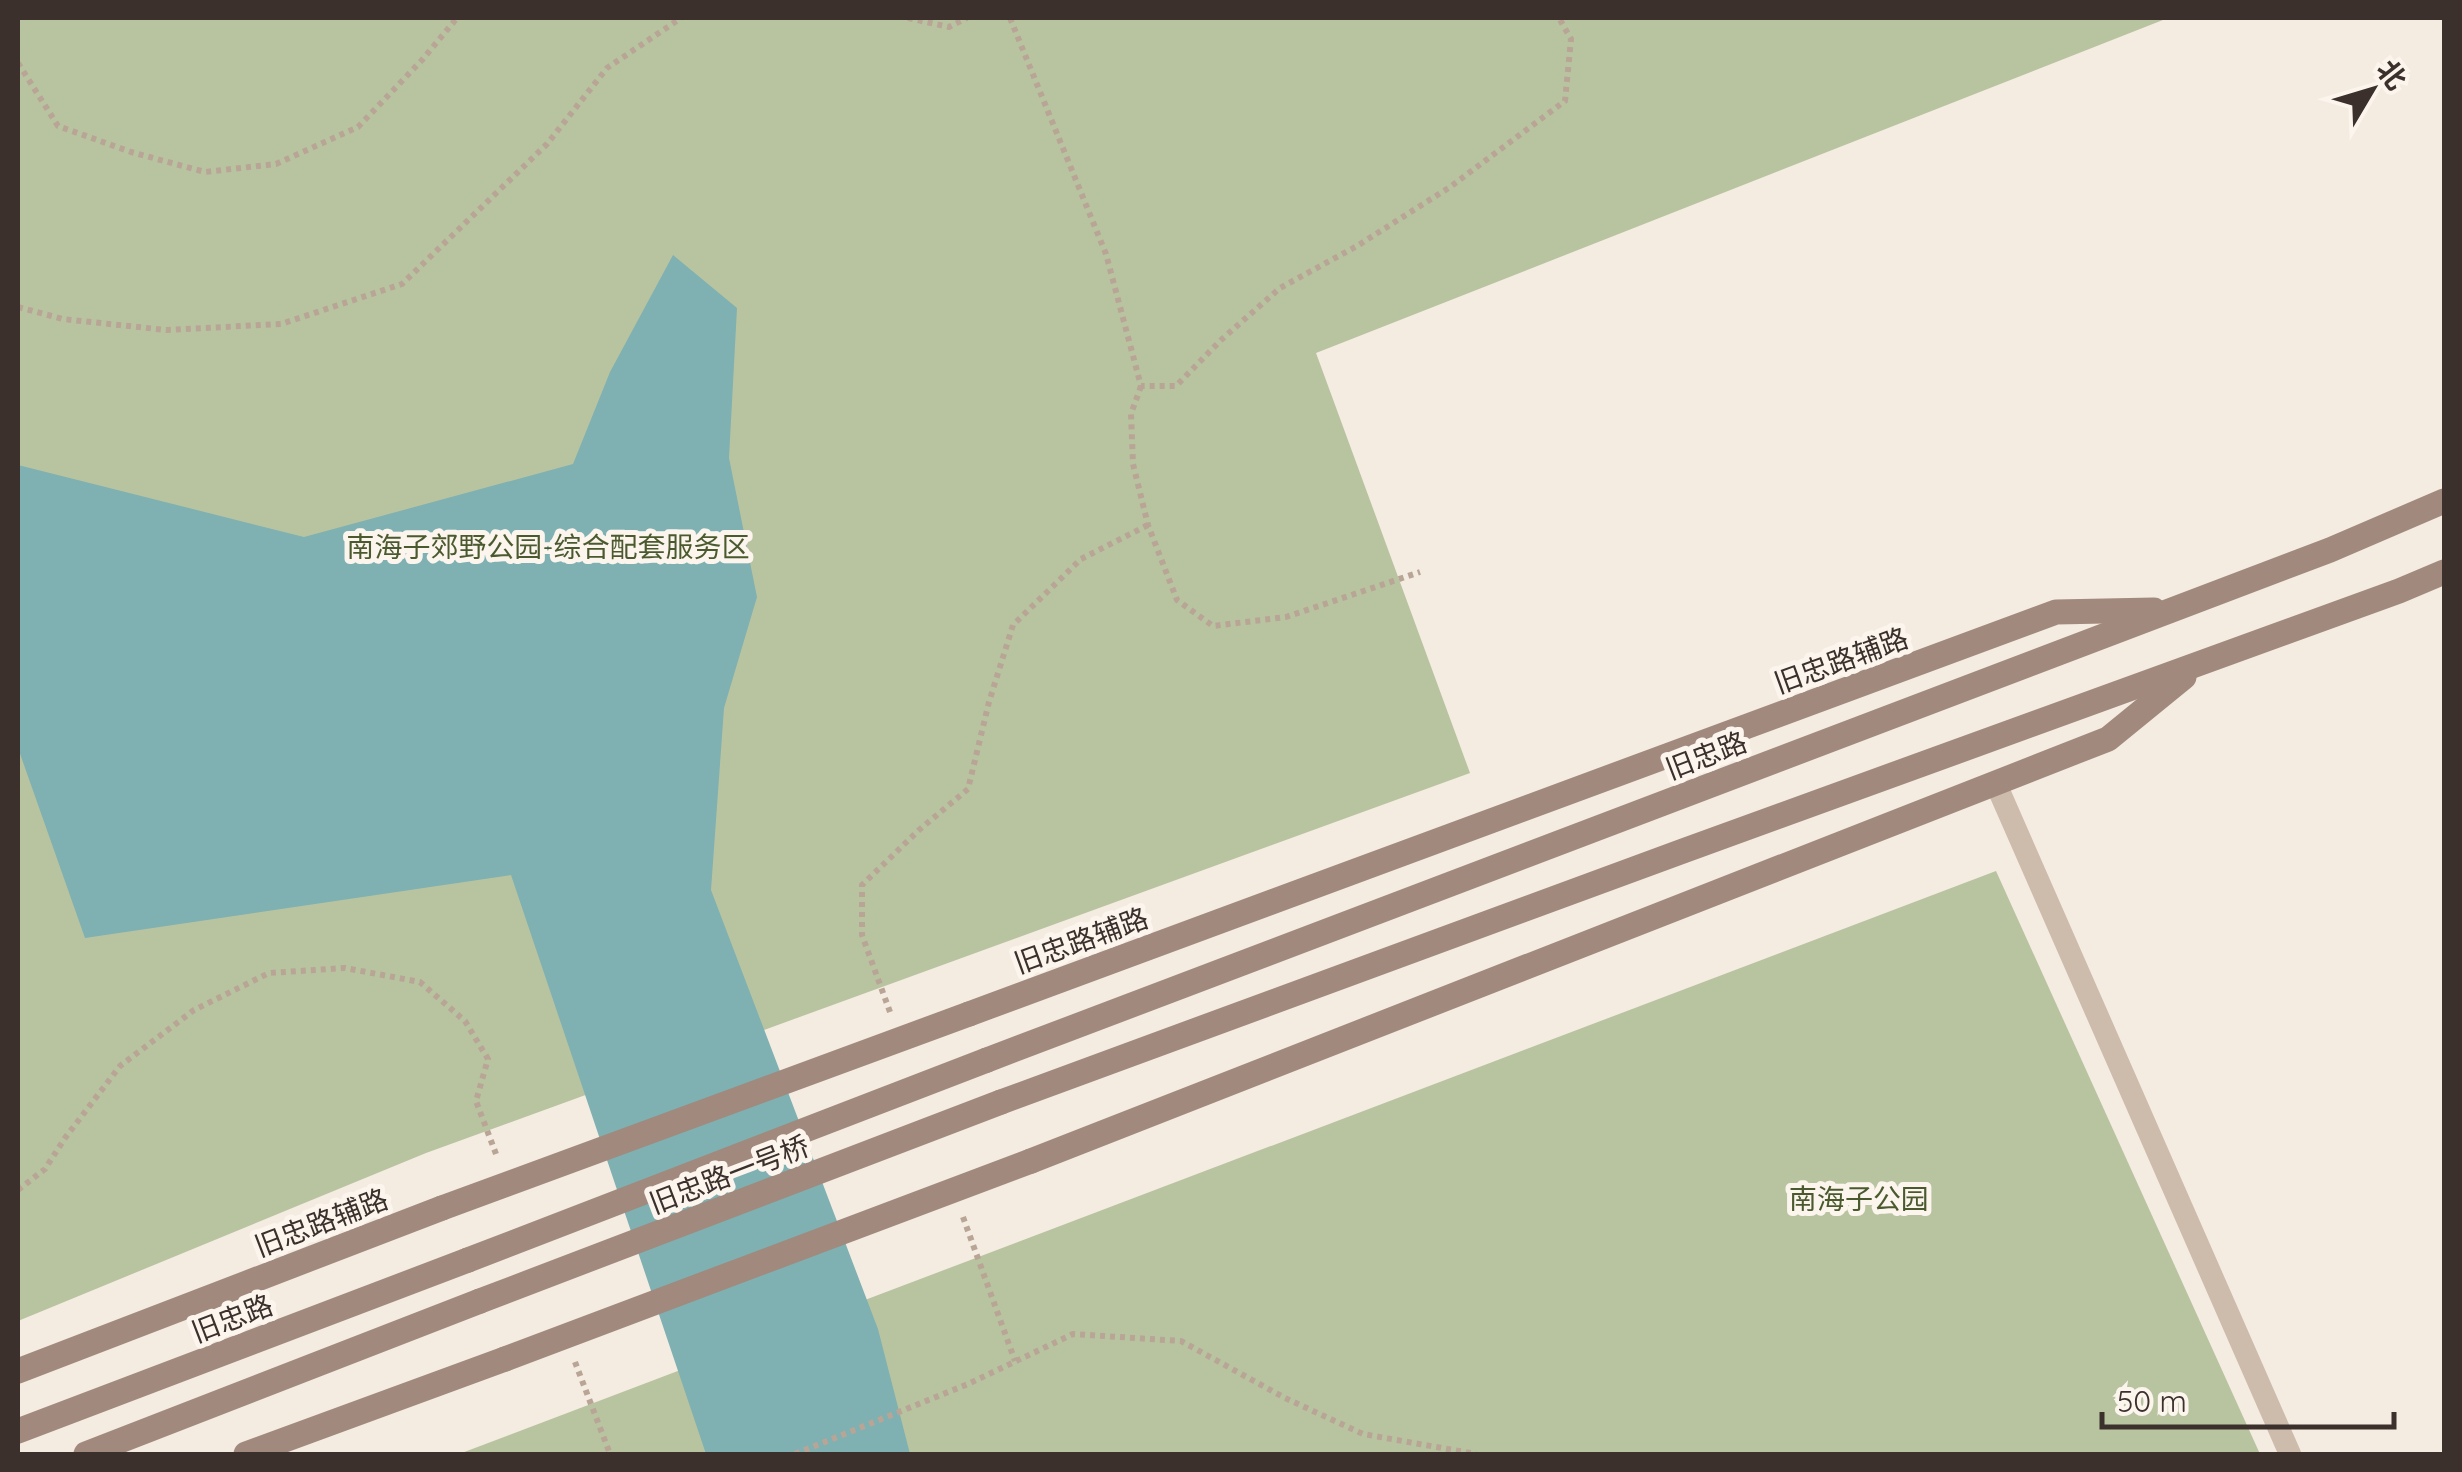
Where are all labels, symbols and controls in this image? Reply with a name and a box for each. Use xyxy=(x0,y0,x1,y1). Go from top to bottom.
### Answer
north arrow xyxy=(2322,40,2422,140)
text: 北 xyxy=(2370,52,2415,96)
park label: 南海子郊野公园-综合配套服务区 xyxy=(347,529,749,564)
street label: 旧忠路辅路 xyxy=(1769,620,1913,700)
street label: 旧忠路 xyxy=(1661,724,1751,786)
street label: 旧忠路辅路 xyxy=(1009,900,1153,980)
street label: 旧忠路一号桥 xyxy=(644,1128,814,1220)
street label: 旧忠路辅路 xyxy=(249,1181,393,1263)
park label: 南海子公园 xyxy=(1789,1181,1929,1216)
street label: 旧忠路 xyxy=(187,1287,277,1349)
scale bar xyxy=(2102,1367,2394,1429)
text: 50 m xyxy=(2117,1382,2187,1420)

